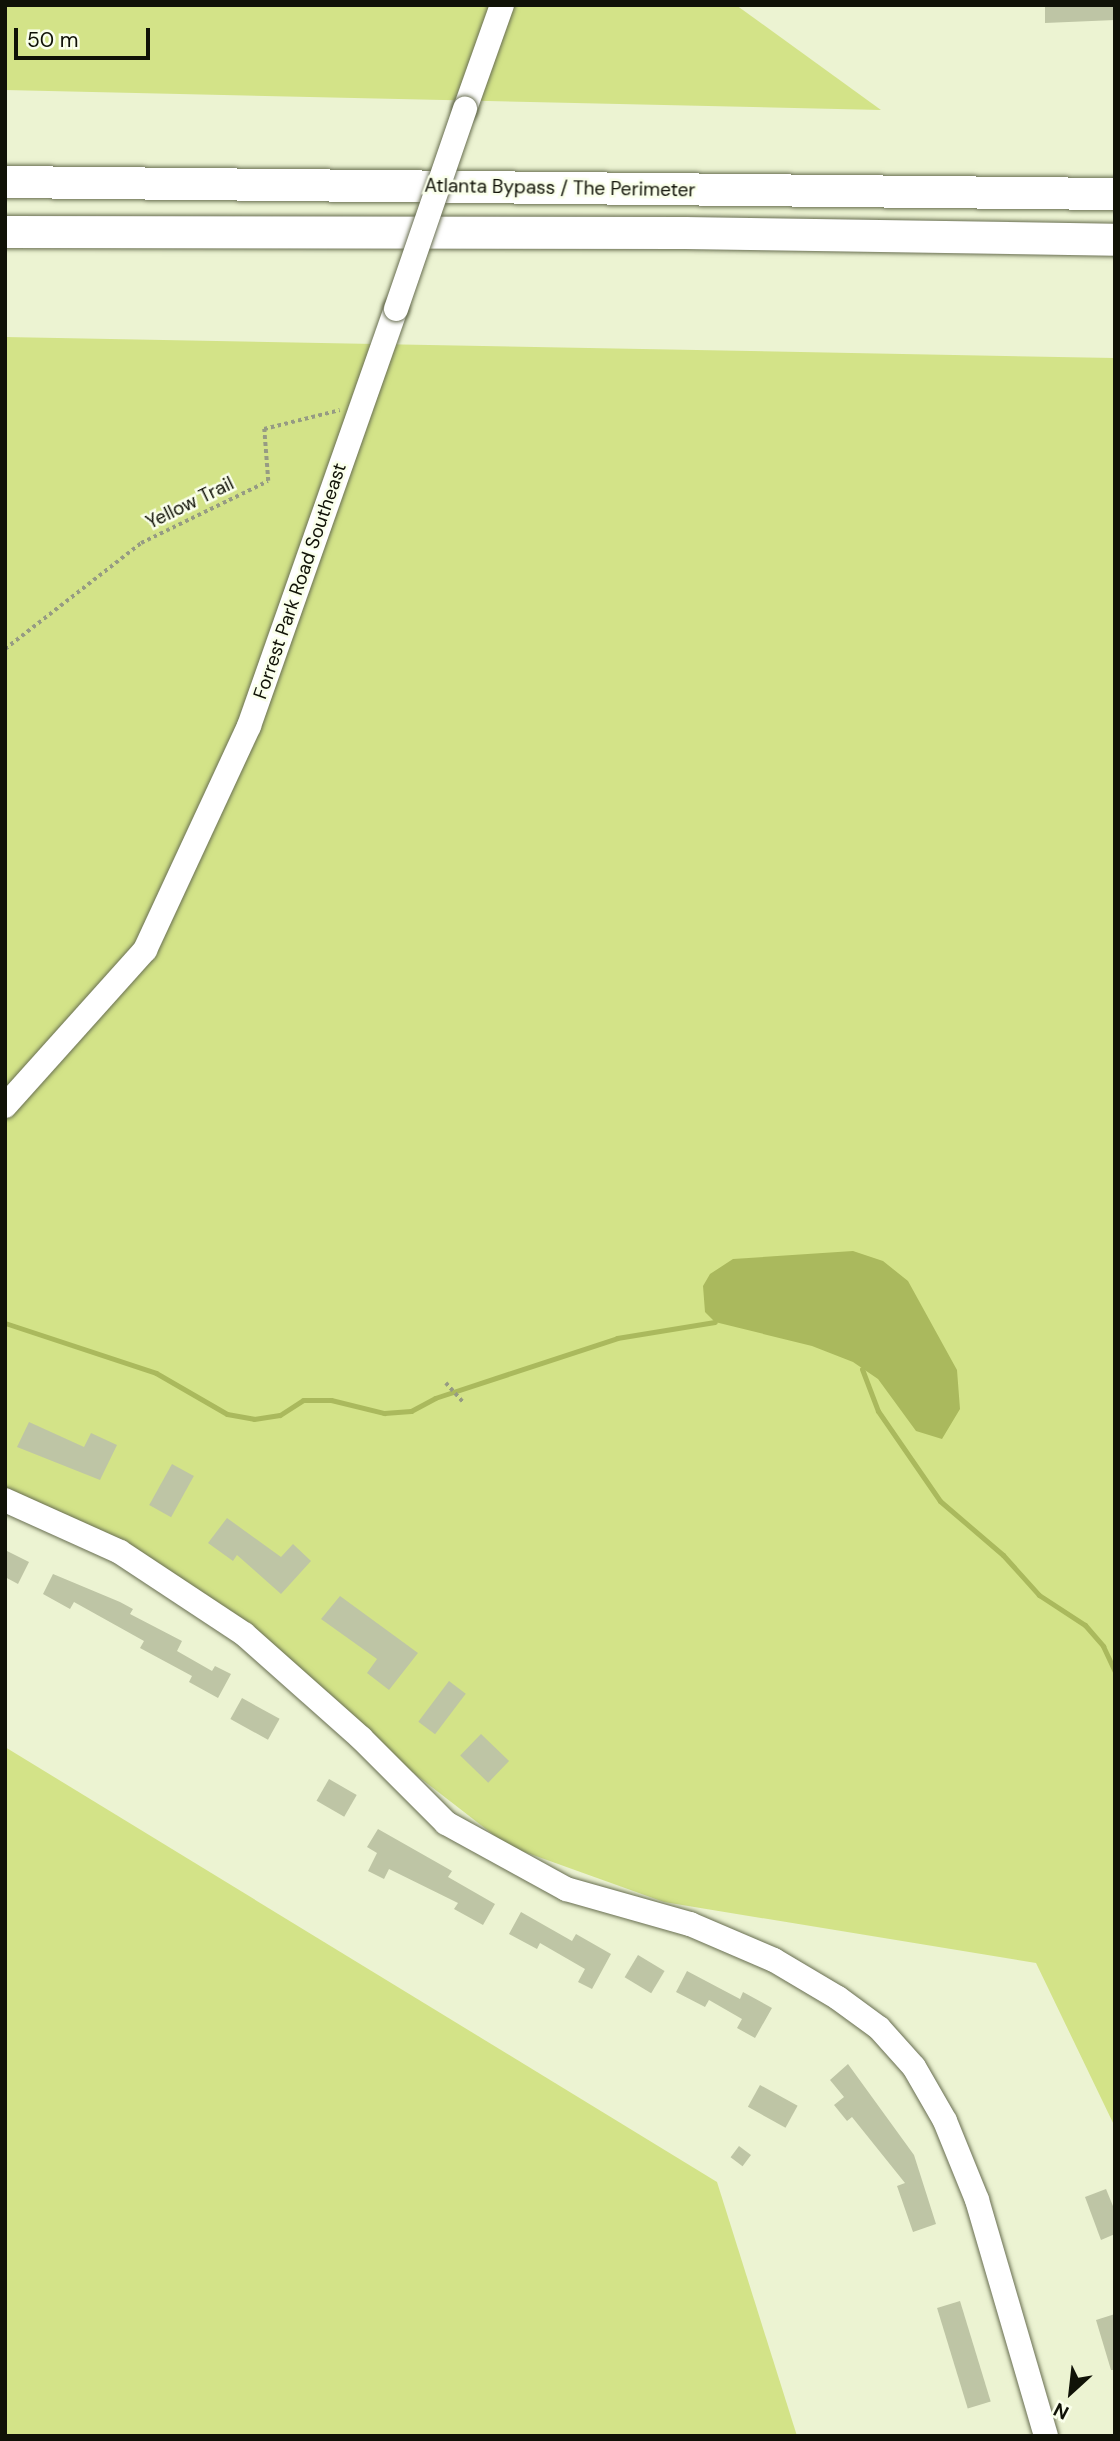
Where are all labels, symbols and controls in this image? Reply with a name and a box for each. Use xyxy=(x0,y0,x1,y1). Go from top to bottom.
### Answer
scale bar xyxy=(18,14,154,58)
text: 50 m xyxy=(27,26,78,54)
street label: Atlanta Bypass / The Perimeter xyxy=(424,174,696,202)
street label: Forrest Park Road Southeast xyxy=(249,460,351,702)
street label: Yellow Trail xyxy=(142,472,238,534)
north arrow xyxy=(1036,2357,1106,2427)
text: N xyxy=(1049,2397,1073,2425)

